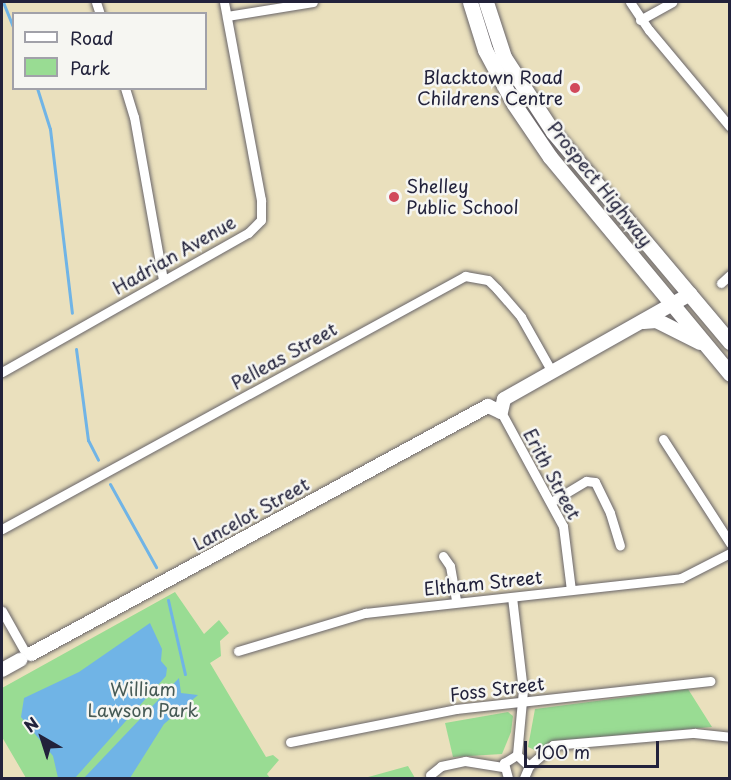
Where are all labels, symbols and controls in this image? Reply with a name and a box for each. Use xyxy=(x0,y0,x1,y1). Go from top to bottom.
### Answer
legend xyxy=(12,12,207,90)
text: Road xyxy=(70,24,114,51)
text: Park xyxy=(70,54,110,81)
place label: Blacktown Road Childrens Centre xyxy=(417,67,563,110)
marker: Blacktown Road Childrens Centre xyxy=(568,81,582,95)
street label: Prospect Highway xyxy=(543,117,657,251)
place label: Shelley Public School xyxy=(406,176,519,219)
marker: Shelley Public School xyxy=(387,190,401,204)
street label: Hadrian Avenue xyxy=(109,211,239,299)
street label: Pelleas Street xyxy=(227,318,341,394)
street label: Erith Street xyxy=(519,424,585,524)
street label: Lancelot Street xyxy=(189,473,313,555)
street label: Eltham Street xyxy=(422,566,544,600)
street label: Foss Street xyxy=(448,672,546,706)
park label: William Lawson Park xyxy=(88,679,198,722)
north arrow xyxy=(12,708,72,768)
text: N xyxy=(18,711,43,737)
scale bar xyxy=(527,729,662,767)
text: 100 m xyxy=(535,738,590,765)

